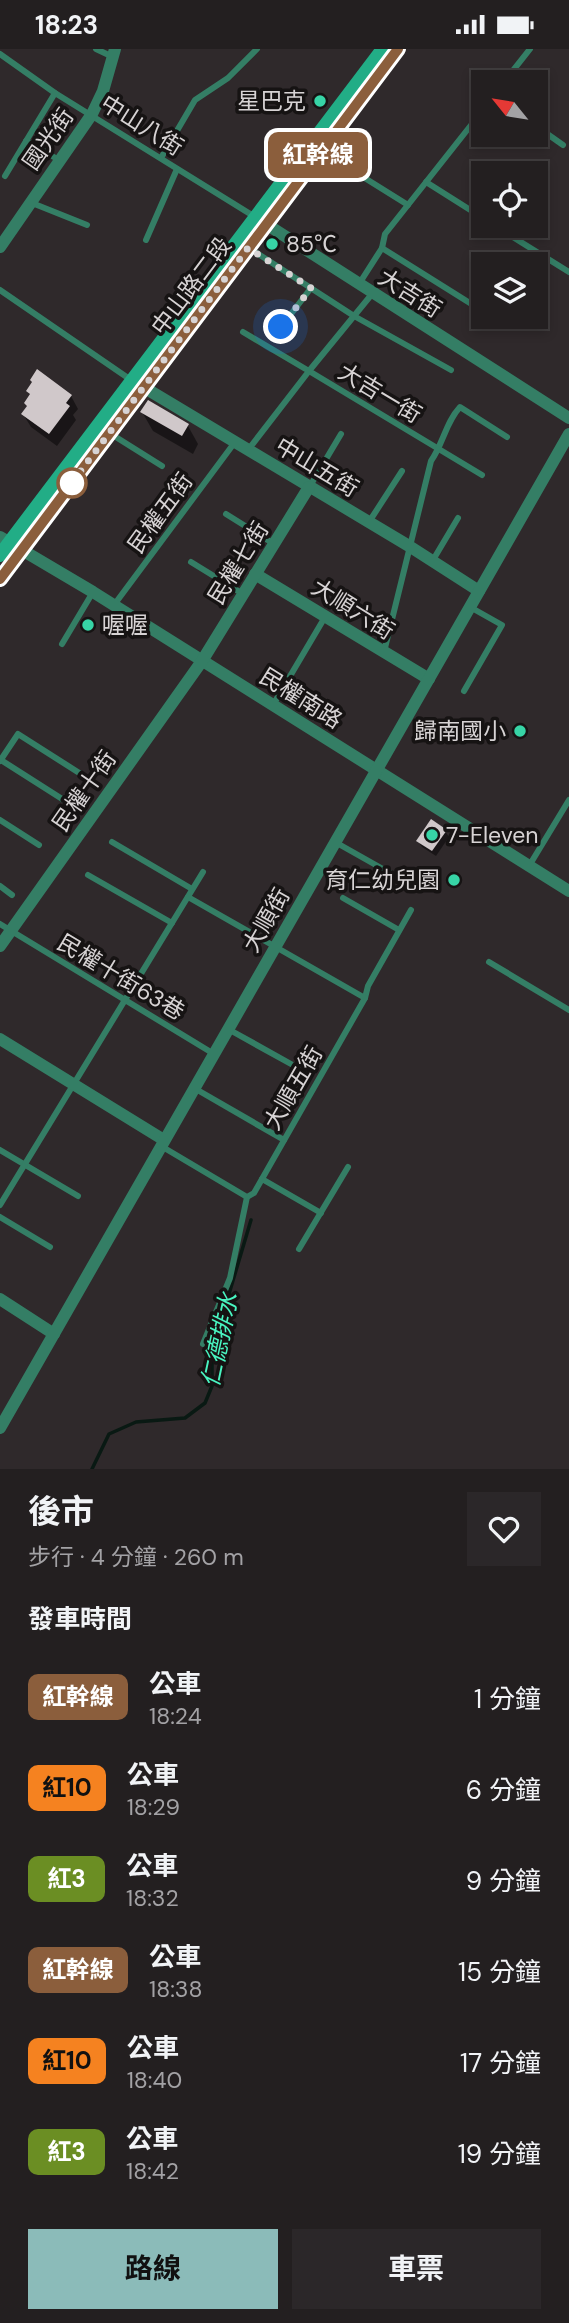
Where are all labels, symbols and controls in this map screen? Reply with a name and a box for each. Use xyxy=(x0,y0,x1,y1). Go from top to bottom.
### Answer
text: 18:23 xyxy=(35,8,98,42)
north arrow xyxy=(471,70,548,147)
map controls xyxy=(471,70,548,329)
place label: 星巴克 xyxy=(237,86,306,116)
street label: 中山八街 xyxy=(95,88,189,162)
marker: 星巴克 xyxy=(312,93,328,109)
street label: 國光街 xyxy=(16,102,80,176)
line badge: 紅幹線 xyxy=(278,132,358,178)
text: 紅幹線 xyxy=(282,139,354,170)
button: locate xyxy=(471,161,548,238)
place label: 85℃ xyxy=(286,229,337,259)
street label: 中山路二段 xyxy=(144,231,238,341)
marker: 85℃ xyxy=(264,236,280,252)
button: layers xyxy=(471,252,548,329)
street label: 大吉街 xyxy=(373,262,447,324)
your location xyxy=(263,309,298,344)
street label: 大吉一街 xyxy=(333,356,427,430)
street label: 中山五街 xyxy=(270,430,364,504)
street label: 民權五街 xyxy=(121,467,199,559)
unlabelled marker xyxy=(57,468,87,498)
street label: 民權七街 xyxy=(201,516,275,610)
street label: 大順六街 xyxy=(306,572,400,646)
place label: 喔喔 xyxy=(102,610,148,640)
marker: 喔喔 xyxy=(80,617,96,633)
street label: 民權南路 xyxy=(254,661,348,735)
place label: 歸南國小 xyxy=(414,716,506,746)
marker: 歸南國小 xyxy=(512,723,528,739)
street label: 民權十街 xyxy=(45,745,123,837)
place label: 7-Eleven xyxy=(446,820,538,850)
marker: 7-Eleven xyxy=(424,827,440,843)
place label: 育仁幼兒園 xyxy=(325,865,440,895)
marker: 育仁幼兒園 xyxy=(446,872,462,888)
street label: 大順街 xyxy=(236,883,296,957)
street label: 民權十街63巷 xyxy=(52,927,190,1027)
street label: 大順五街 xyxy=(257,1041,329,1135)
water label: 仁德排水 xyxy=(194,1289,245,1390)
text: 後市 xyxy=(28,1490,94,1533)
button: heart xyxy=(467,1492,541,1566)
text: 步行 · 4 分鐘 · 260 m xyxy=(28,1542,244,1572)
text: 發車時間 xyxy=(28,1602,132,1636)
text: 公車 xyxy=(149,1667,201,1701)
text: 紅幹線 xyxy=(42,1681,114,1712)
text: 1 分鐘 xyxy=(474,1682,541,1716)
text: 18:24 xyxy=(149,1701,202,1731)
text: 公車 xyxy=(127,1758,179,1792)
text: 紅10 xyxy=(42,1772,92,1803)
text: 6 分鐘 xyxy=(466,1773,541,1807)
text: 18:29 xyxy=(127,1792,180,1822)
text: 公車 xyxy=(126,1849,178,1883)
text: 紅3 xyxy=(47,1863,86,1894)
text: 9 分鐘 xyxy=(466,1864,541,1898)
text: 18:32 xyxy=(126,1883,179,1913)
text: 公車 xyxy=(149,1940,201,1974)
text: 紅幹線 xyxy=(42,1954,114,1985)
text: 15 分鐘 xyxy=(458,1955,541,1989)
text: 18:38 xyxy=(149,1974,202,2004)
text: 公車 xyxy=(127,2031,179,2065)
text: 紅10 xyxy=(42,2045,92,2076)
text: 17 分鐘 xyxy=(460,2046,541,2080)
text: 18:40 xyxy=(127,2065,182,2095)
text: 公車 xyxy=(126,2122,178,2156)
text: 紅3 xyxy=(47,2136,86,2167)
text: 19 分鐘 xyxy=(458,2137,541,2171)
text: 18:42 xyxy=(126,2156,179,2186)
button: 路線 xyxy=(28,2229,278,2309)
button: 車票 xyxy=(292,2229,541,2309)

